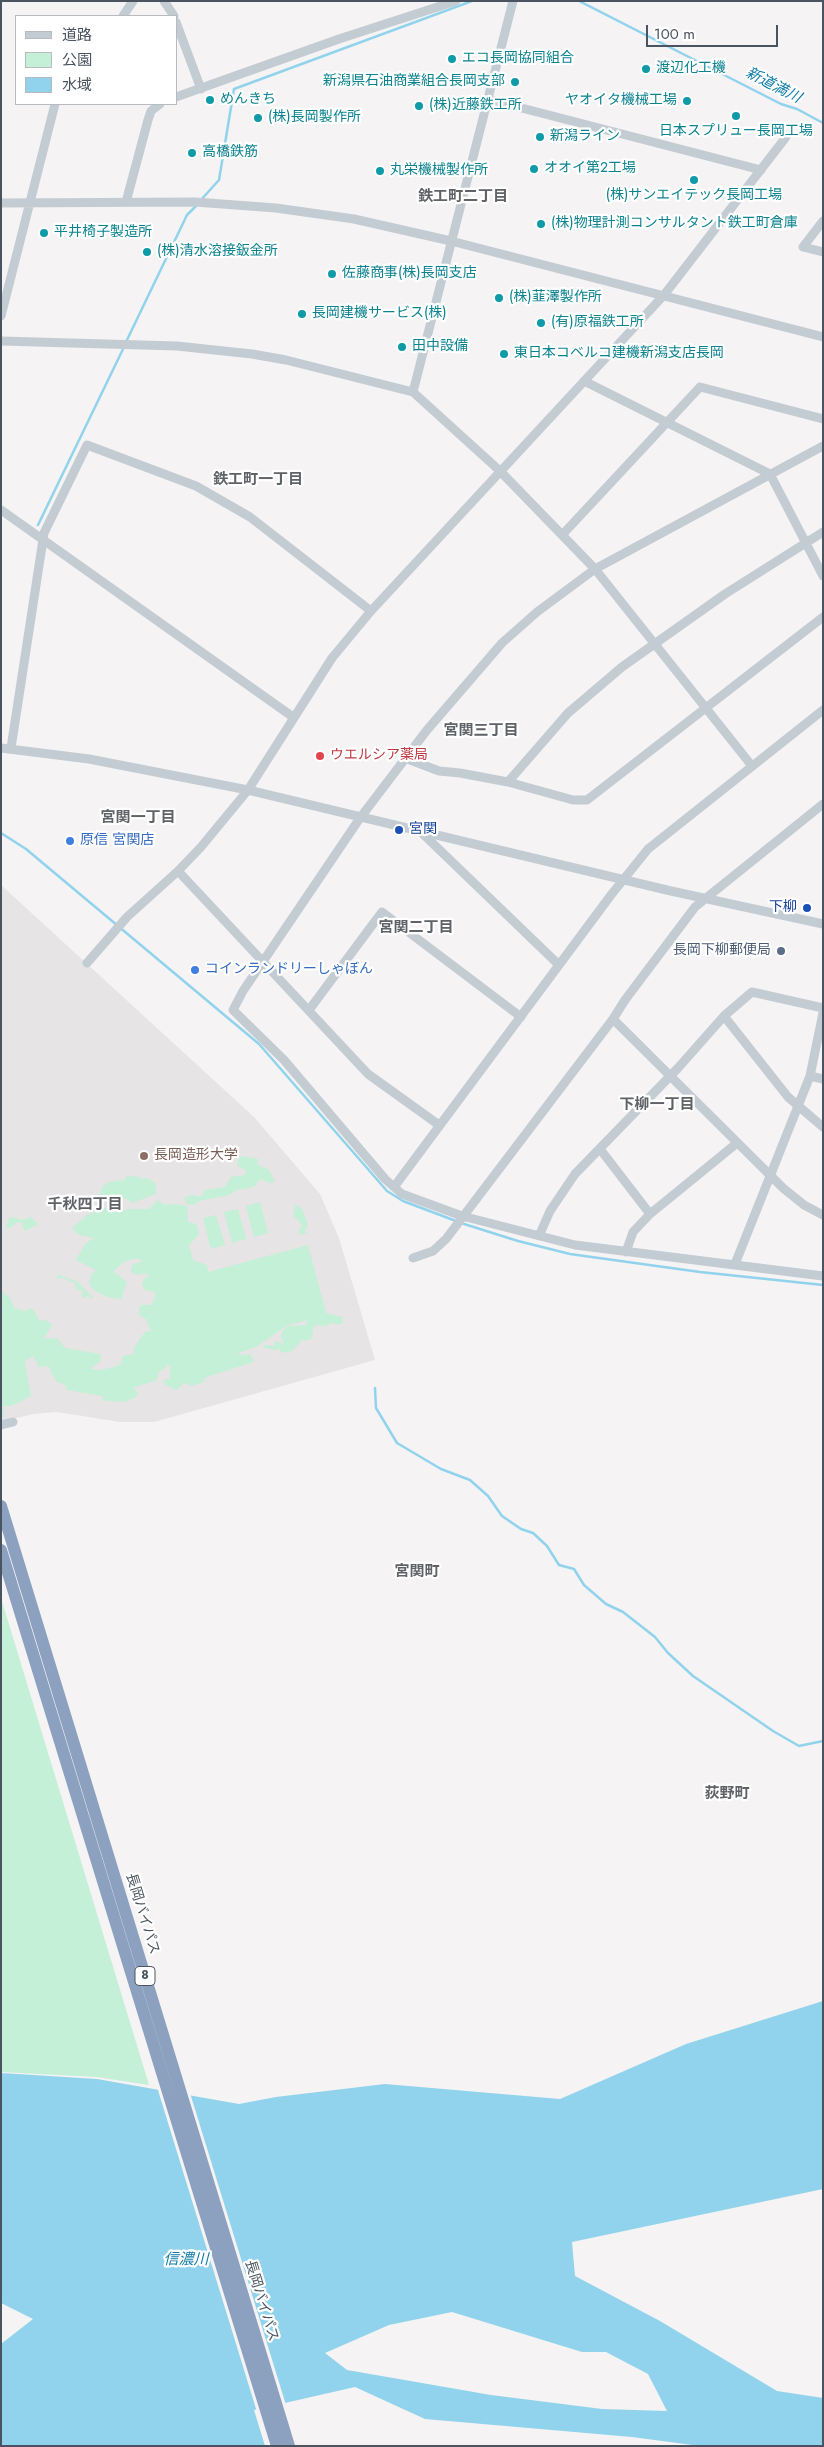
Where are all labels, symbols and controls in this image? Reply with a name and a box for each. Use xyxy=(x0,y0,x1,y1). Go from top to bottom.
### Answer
legend xyxy=(15,15,178,105)
scale bar xyxy=(649,15,782,47)
text: 100 m xyxy=(654,23,695,45)
text: 道路 xyxy=(62,24,92,46)
text: 公園 xyxy=(62,49,92,71)
place label: エコ長岡協同組合 xyxy=(462,51,574,67)
marker: エコ長岡協同組合 xyxy=(446,53,458,65)
place label: 渡辺化工機 xyxy=(656,61,726,77)
marker: 渡辺化工機 xyxy=(640,63,652,75)
water label: 新道満川 xyxy=(742,64,804,108)
text: 水域 xyxy=(62,74,92,96)
place label: 新潟県石油商業組合長岡支部 xyxy=(323,74,505,90)
marker: 新潟県石油商業組合長岡支部 xyxy=(509,76,521,88)
place label: めんきち xyxy=(220,92,276,108)
place label: ヤオイタ機械工場 xyxy=(565,93,677,109)
marker: めんきち xyxy=(204,94,216,106)
marker: ヤオイタ機械工場 xyxy=(681,95,693,107)
place label: (株)近藤鉄工所 xyxy=(429,98,522,114)
marker: (株)近藤鉄工所 xyxy=(413,100,425,112)
place label: (株)長岡製作所 xyxy=(268,110,361,126)
marker: 日本スプリュー長岡工場 xyxy=(730,110,742,122)
marker: (株)長岡製作所 xyxy=(252,112,264,124)
place label: 日本スプリュー長岡工場 xyxy=(659,124,813,140)
place label: 新潟ライン xyxy=(550,129,620,145)
marker: 新潟ライン xyxy=(534,131,546,143)
place label: 高橋鉄筋 xyxy=(202,145,258,161)
marker: 高橋鉄筋 xyxy=(186,147,198,159)
place label: オオイ第2工場 xyxy=(544,161,636,177)
place label: 丸栄機械製作所 xyxy=(390,163,488,179)
marker: オオイ第2工場 xyxy=(528,163,540,175)
marker: 丸栄機械製作所 xyxy=(374,165,386,177)
marker: (株)サンエイテック長岡工場 xyxy=(688,174,700,186)
district label: 鉄工町二丁目 xyxy=(418,188,508,206)
place label: (株)サンエイテック長岡工場 xyxy=(606,188,782,204)
place label: (株)物理計測コンサルタント鉄工町倉庫 xyxy=(551,216,798,232)
marker: (株)物理計測コンサルタント鉄工町倉庫 xyxy=(535,218,547,230)
place label: 平井椅子製造所 xyxy=(54,225,152,241)
marker: 平井椅子製造所 xyxy=(38,227,50,239)
place label: (株)清水溶接鈑金所 xyxy=(157,244,278,260)
marker: (株)清水溶接鈑金所 xyxy=(141,246,153,258)
place label: 佐藤商事(株)長岡支店 xyxy=(342,266,477,282)
marker: 佐藤商事(株)長岡支店 xyxy=(326,268,338,280)
place label: (株)韮澤製作所 xyxy=(509,290,602,306)
marker: (株)韮澤製作所 xyxy=(493,292,505,304)
place label: 長岡建機サービス(株) xyxy=(312,306,447,322)
marker: 長岡建機サービス(株) xyxy=(296,308,308,320)
place label: (有)原福鉄工所 xyxy=(551,315,644,331)
marker: (有)原福鉄工所 xyxy=(535,317,547,329)
place label: 田中設備 xyxy=(412,339,468,355)
marker: 田中設備 xyxy=(396,341,408,353)
place label: 東日本コベルコ建機新潟支店長岡 xyxy=(514,346,724,362)
marker: 東日本コベルコ建機新潟支店長岡 xyxy=(498,348,510,360)
district label: 鉄工町一丁目 xyxy=(213,471,303,489)
district label: 宮関三丁目 xyxy=(444,722,518,740)
place label: ウエルシア薬局 xyxy=(330,748,428,764)
marker: ウエルシア薬局 xyxy=(314,750,326,762)
district label: 宮関一丁目 xyxy=(101,809,175,827)
place label: 宮関 xyxy=(409,822,437,838)
marker: 宮関 xyxy=(393,824,405,836)
place label: 原信 宮関店 xyxy=(80,833,154,849)
marker: 原信 宮関店 xyxy=(64,835,76,847)
place label: 下柳 xyxy=(769,900,797,916)
marker: 下柳 xyxy=(801,902,813,914)
district label: 宮関二丁目 xyxy=(379,919,453,937)
place label: 長岡下柳郵便局 xyxy=(673,943,771,959)
marker: 長岡下柳郵便局 xyxy=(775,945,787,957)
place label: コインランドリーしゃぼん xyxy=(205,962,373,978)
marker: コインランドリーしゃぼん xyxy=(189,964,201,976)
district label: 下柳一丁目 xyxy=(620,1096,694,1114)
place label: 長岡造形大学 xyxy=(154,1148,238,1164)
marker: 長岡造形大学 xyxy=(138,1150,150,1162)
district label: 千秋四丁目 xyxy=(48,1196,122,1214)
district label: 宮関町 xyxy=(395,1563,439,1581)
district label: 荻野町 xyxy=(705,1785,749,1803)
street label: 長岡バイパス xyxy=(122,1871,162,1957)
road number: 8 xyxy=(135,1966,155,1985)
water label: 信濃川 xyxy=(164,2251,208,2269)
street label: 長岡バイパス xyxy=(241,2258,281,2344)

